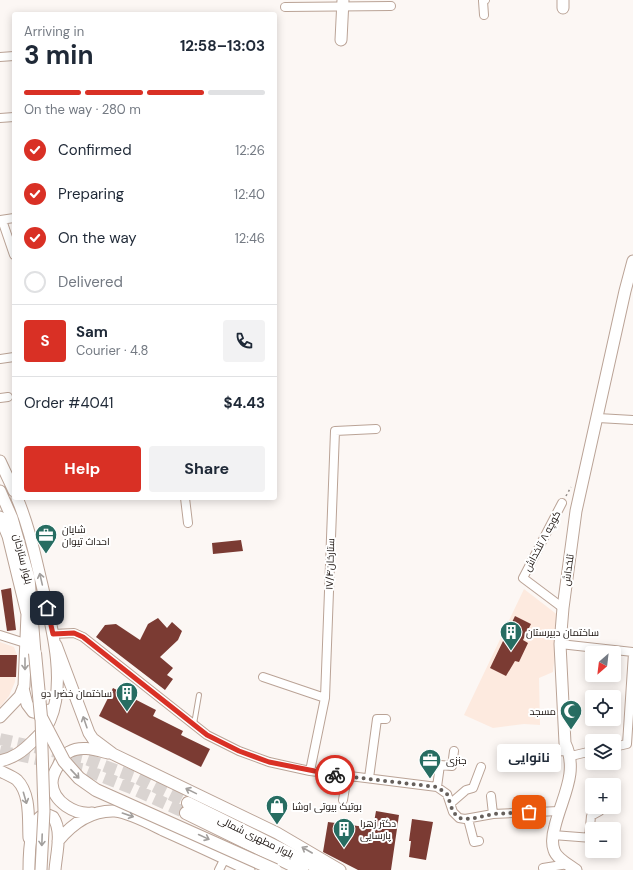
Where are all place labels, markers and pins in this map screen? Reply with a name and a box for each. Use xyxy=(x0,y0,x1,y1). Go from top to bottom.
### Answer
office icon: شایان احداث تیوان xyxy=(33,522,59,555)
place label: شایان احداث تیوان xyxy=(62,523,110,548)
pin xyxy=(30,591,64,625)
building icon: ساختمان دبیرستان xyxy=(498,619,524,652)
place label: ساختمان دبیرستان xyxy=(526,626,599,639)
building icon: ساختمان خضرا دو xyxy=(114,680,140,713)
place label: ساختمان خضرا دو xyxy=(41,687,112,700)
mosque icon: مسجد xyxy=(558,698,584,731)
place label: مسجد xyxy=(530,705,556,718)
callout: نانوایی xyxy=(497,744,561,772)
office icon: جنزی xyxy=(417,747,443,780)
place label: جنزی xyxy=(446,754,466,767)
shop icon: بوتیک بیوتی اوشا xyxy=(264,793,290,826)
pin xyxy=(512,795,546,829)
place label: بوتیک بیوتی اوشا xyxy=(292,800,362,813)
building icon: دکتر زهرا پارسایی xyxy=(331,816,357,849)
place label: دکتر زهرا پارسایی xyxy=(360,817,396,842)

